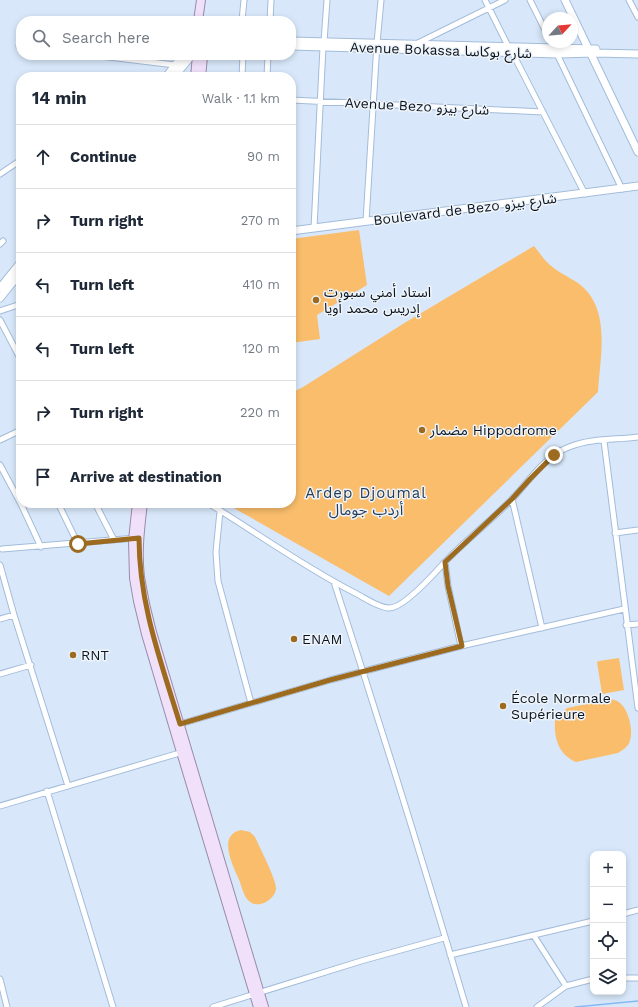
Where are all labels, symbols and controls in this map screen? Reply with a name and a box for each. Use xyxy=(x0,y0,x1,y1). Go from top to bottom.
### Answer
north arrow xyxy=(542,12,578,48)
search box xyxy=(16,16,296,60)
icon: search xyxy=(30,27,52,49)
text: Search here xyxy=(62,29,150,47)
street label: Avenue Bokassa شارع بوكاسا xyxy=(350,39,532,64)
text: 14 min xyxy=(32,88,87,108)
text: Walk · 1.1 km xyxy=(202,91,280,106)
street label: Avenue Bezo شارع بيزو xyxy=(344,94,490,121)
icon: ahead xyxy=(32,146,54,168)
text: Continue xyxy=(70,148,137,166)
text: 90 m xyxy=(247,149,280,164)
street label: Boulevard de Bezo شارع بيزو xyxy=(372,190,558,231)
icon: right xyxy=(32,210,54,232)
text: Turn right xyxy=(70,212,143,230)
text: 270 m xyxy=(241,213,280,228)
icon: left xyxy=(32,274,54,296)
text: Turn left xyxy=(70,276,134,294)
text: 410 m xyxy=(242,277,280,292)
place label: استاد أمني سبورت إدريس محمد أويا xyxy=(324,283,431,318)
marker: استاد أمني سبورت إدريس محمد أويا xyxy=(311,295,321,305)
icon: left xyxy=(32,338,54,360)
text: Turn left xyxy=(70,340,134,358)
text: 120 m xyxy=(242,341,280,356)
icon: right xyxy=(32,402,54,424)
text: Turn right xyxy=(70,404,143,422)
text: 220 m xyxy=(240,405,280,420)
place label: مضمار Hippodrome xyxy=(429,422,557,439)
marker: مضمار Hippodrome xyxy=(417,425,427,435)
route end xyxy=(545,446,563,464)
icon: arrive xyxy=(32,466,54,488)
text: Arrive at destination xyxy=(70,468,222,486)
district label: Ardep Djoumal أردب جومال xyxy=(305,484,427,519)
route start xyxy=(69,535,87,553)
place label: ENAM xyxy=(302,631,342,647)
marker: ENAM xyxy=(289,634,299,644)
place label: RNT xyxy=(81,647,110,663)
marker: RNT xyxy=(68,650,78,660)
place label: École Normale Supérieure xyxy=(511,690,611,722)
marker: École Normale Supérieure xyxy=(498,701,508,711)
map controls xyxy=(590,851,626,995)
button: + xyxy=(590,851,626,887)
button: − xyxy=(590,887,626,923)
button: locate xyxy=(590,923,626,959)
button: layers xyxy=(590,959,626,995)

